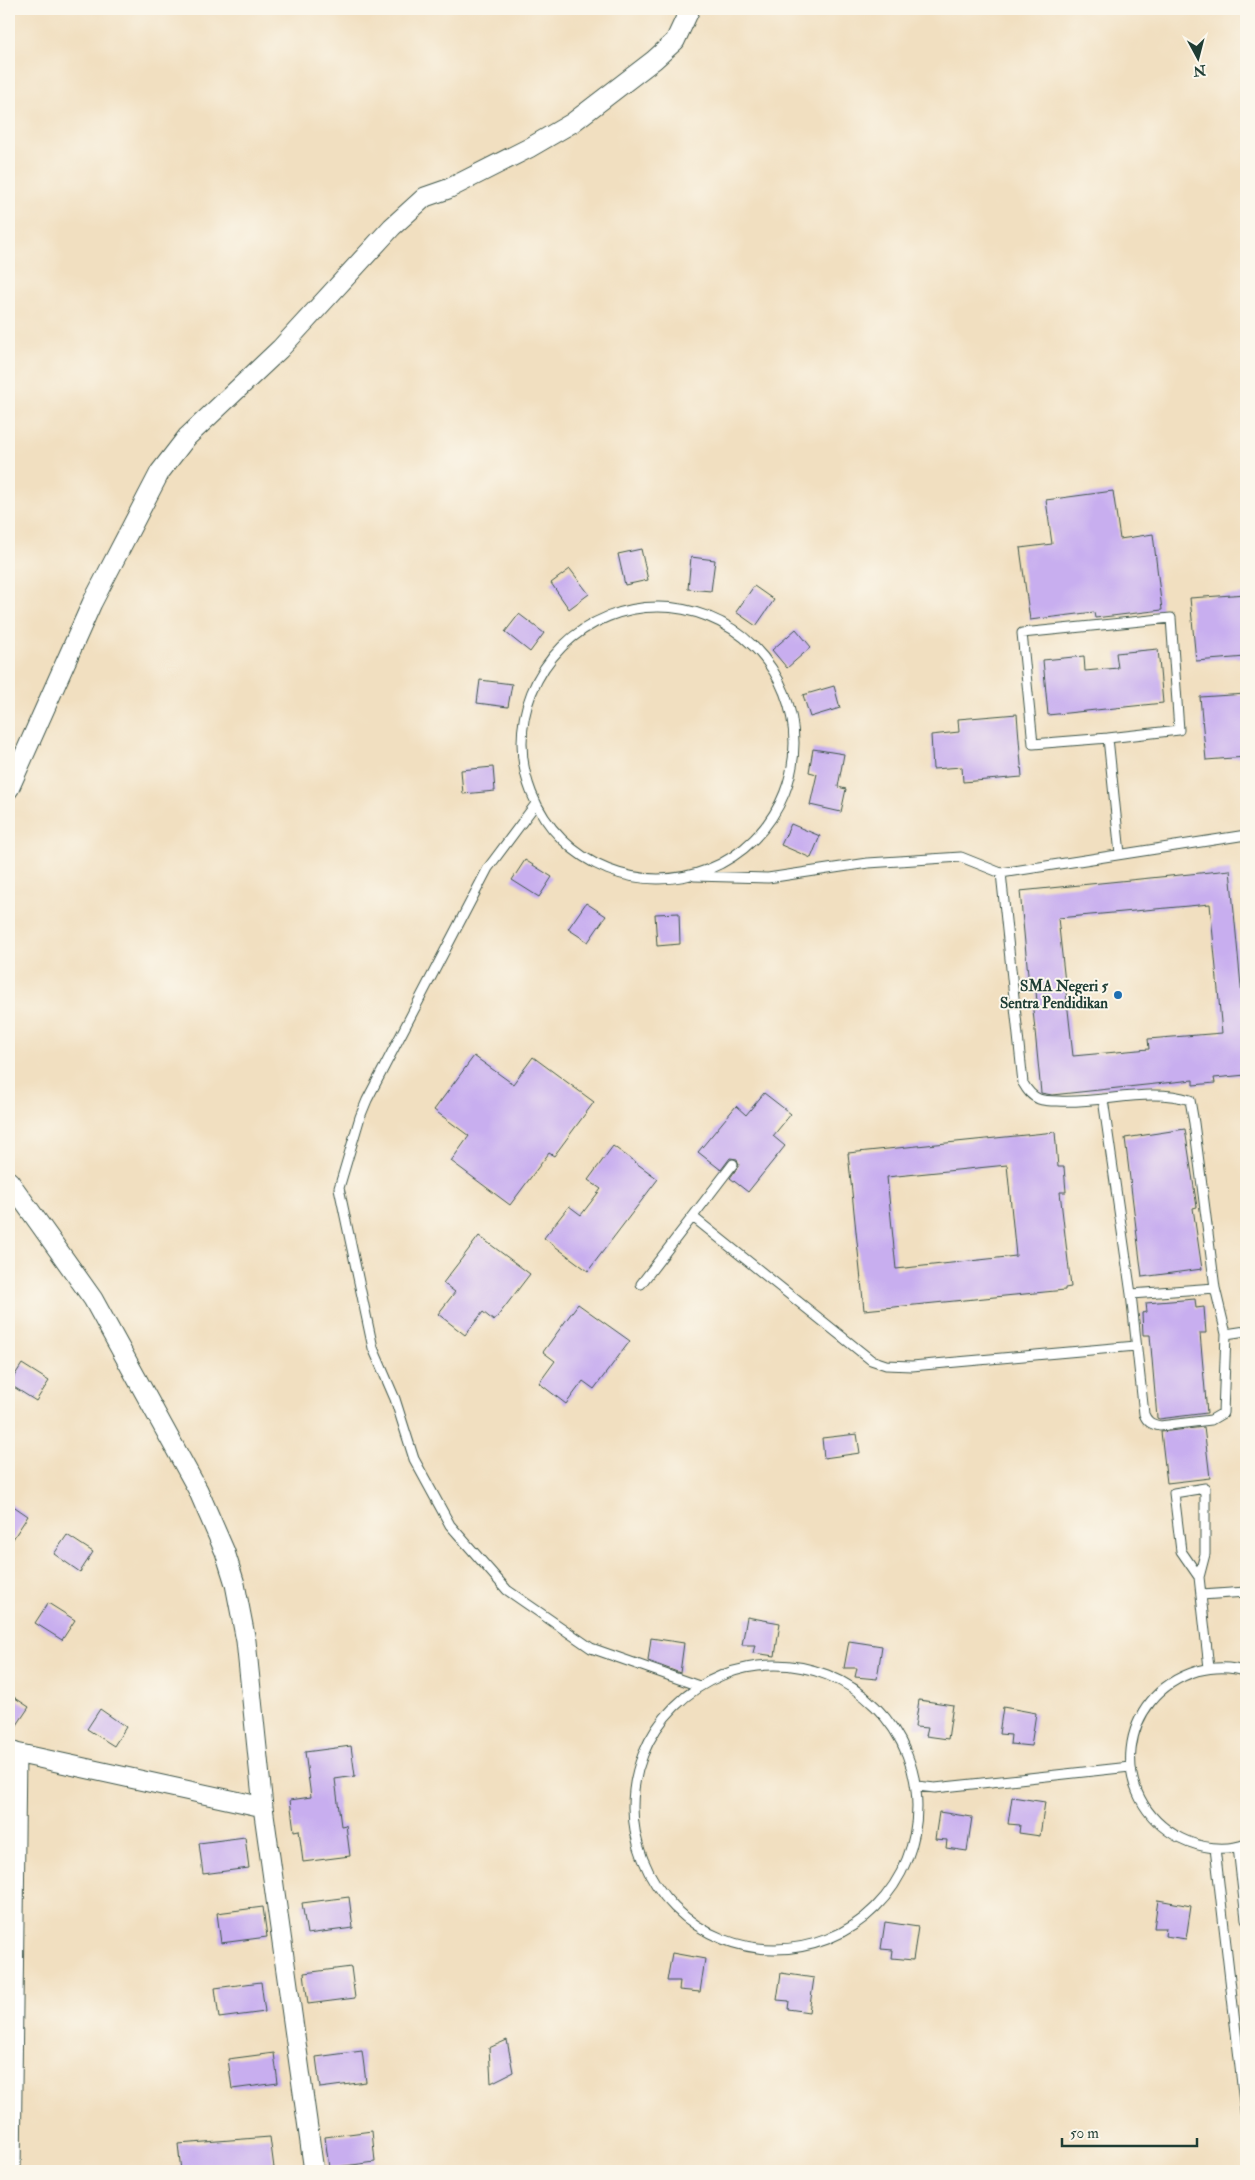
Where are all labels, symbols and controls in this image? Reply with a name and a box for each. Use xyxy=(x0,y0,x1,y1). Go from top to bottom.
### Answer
north arrow xyxy=(1172,32,1222,82)
text: N xyxy=(1192,61,1208,80)
place label: SMA Negeri 5 Sentra Pendidikan xyxy=(1000,977,1108,1013)
marker: SMA Negeri 5 Sentra Pendidikan xyxy=(1112,989,1124,1001)
scale bar xyxy=(1062,2115,1198,2147)
text: 50 m xyxy=(1070,2124,1099,2143)

